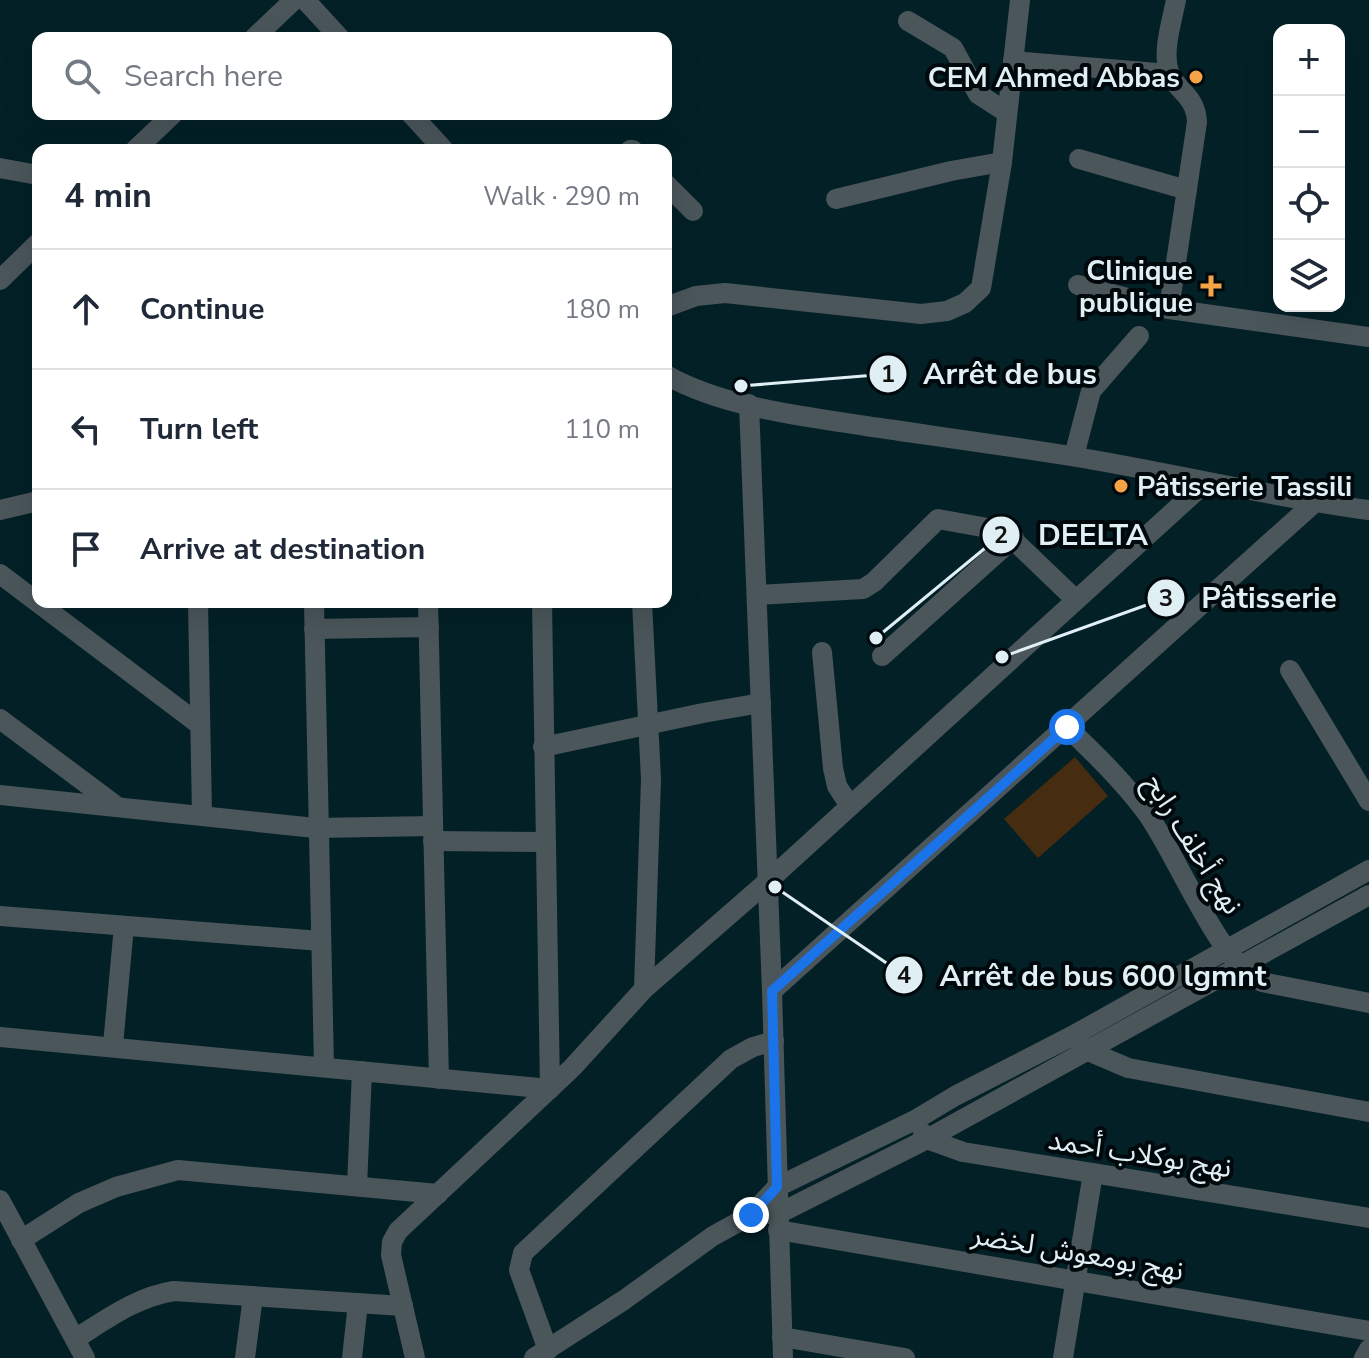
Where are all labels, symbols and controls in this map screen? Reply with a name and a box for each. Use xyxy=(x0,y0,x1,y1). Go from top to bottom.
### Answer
map controls xyxy=(1273,24,1345,312)
button: + xyxy=(1273,24,1345,96)
search box xyxy=(32,32,672,120)
icon: search xyxy=(60,54,104,98)
text: Search here xyxy=(124,56,283,97)
place label: CEM Ahmed Abbas xyxy=(928,59,1180,97)
marker: CEM Ahmed Abbas xyxy=(1187,68,1205,86)
button: − xyxy=(1273,96,1345,168)
button: locate xyxy=(1273,168,1345,240)
text: 4 min xyxy=(64,173,152,219)
text: Walk · 290 m xyxy=(483,179,640,214)
button: layers xyxy=(1273,240,1345,312)
place label: Clinique publique xyxy=(1079,252,1193,322)
marker: Clinique publique xyxy=(1200,275,1222,297)
icon: ahead xyxy=(64,287,108,331)
text: Continue xyxy=(140,289,265,330)
text: 180 m xyxy=(564,292,640,327)
callout: Arrêt de bus xyxy=(868,347,1113,401)
text: Arrêt de bus xyxy=(923,354,1097,395)
text: 1 xyxy=(881,358,895,390)
icon: left xyxy=(64,407,108,451)
text: Turn left xyxy=(140,409,258,450)
text: 110 m xyxy=(564,412,640,447)
place label: Pâtisserie Tassili xyxy=(1137,468,1352,506)
marker: Pâtisserie Tassili xyxy=(1112,477,1130,495)
callout: DEELTA xyxy=(981,508,1164,562)
text: DEELTA xyxy=(1038,515,1149,556)
text: 2 xyxy=(994,519,1008,551)
icon: arrive xyxy=(64,527,108,571)
text: Arrive at destination xyxy=(140,529,425,570)
callout: Pâtisserie xyxy=(1146,571,1353,625)
text: Pâtisserie xyxy=(1201,578,1337,619)
text: 3 xyxy=(1159,582,1173,614)
route start xyxy=(1049,709,1085,745)
street label: نهج أخلف رابح xyxy=(1134,767,1251,922)
callout: Arrêt de bus 600 lgmnt xyxy=(884,948,1283,1002)
text: Arrêt de bus 600 lgmnt xyxy=(940,956,1267,997)
text: 4 xyxy=(897,959,911,991)
street label: نهج بوكلاب أحمد xyxy=(1045,1121,1234,1188)
route end xyxy=(733,1197,769,1233)
street label: نهج بومعوش لخضر xyxy=(968,1216,1187,1291)

